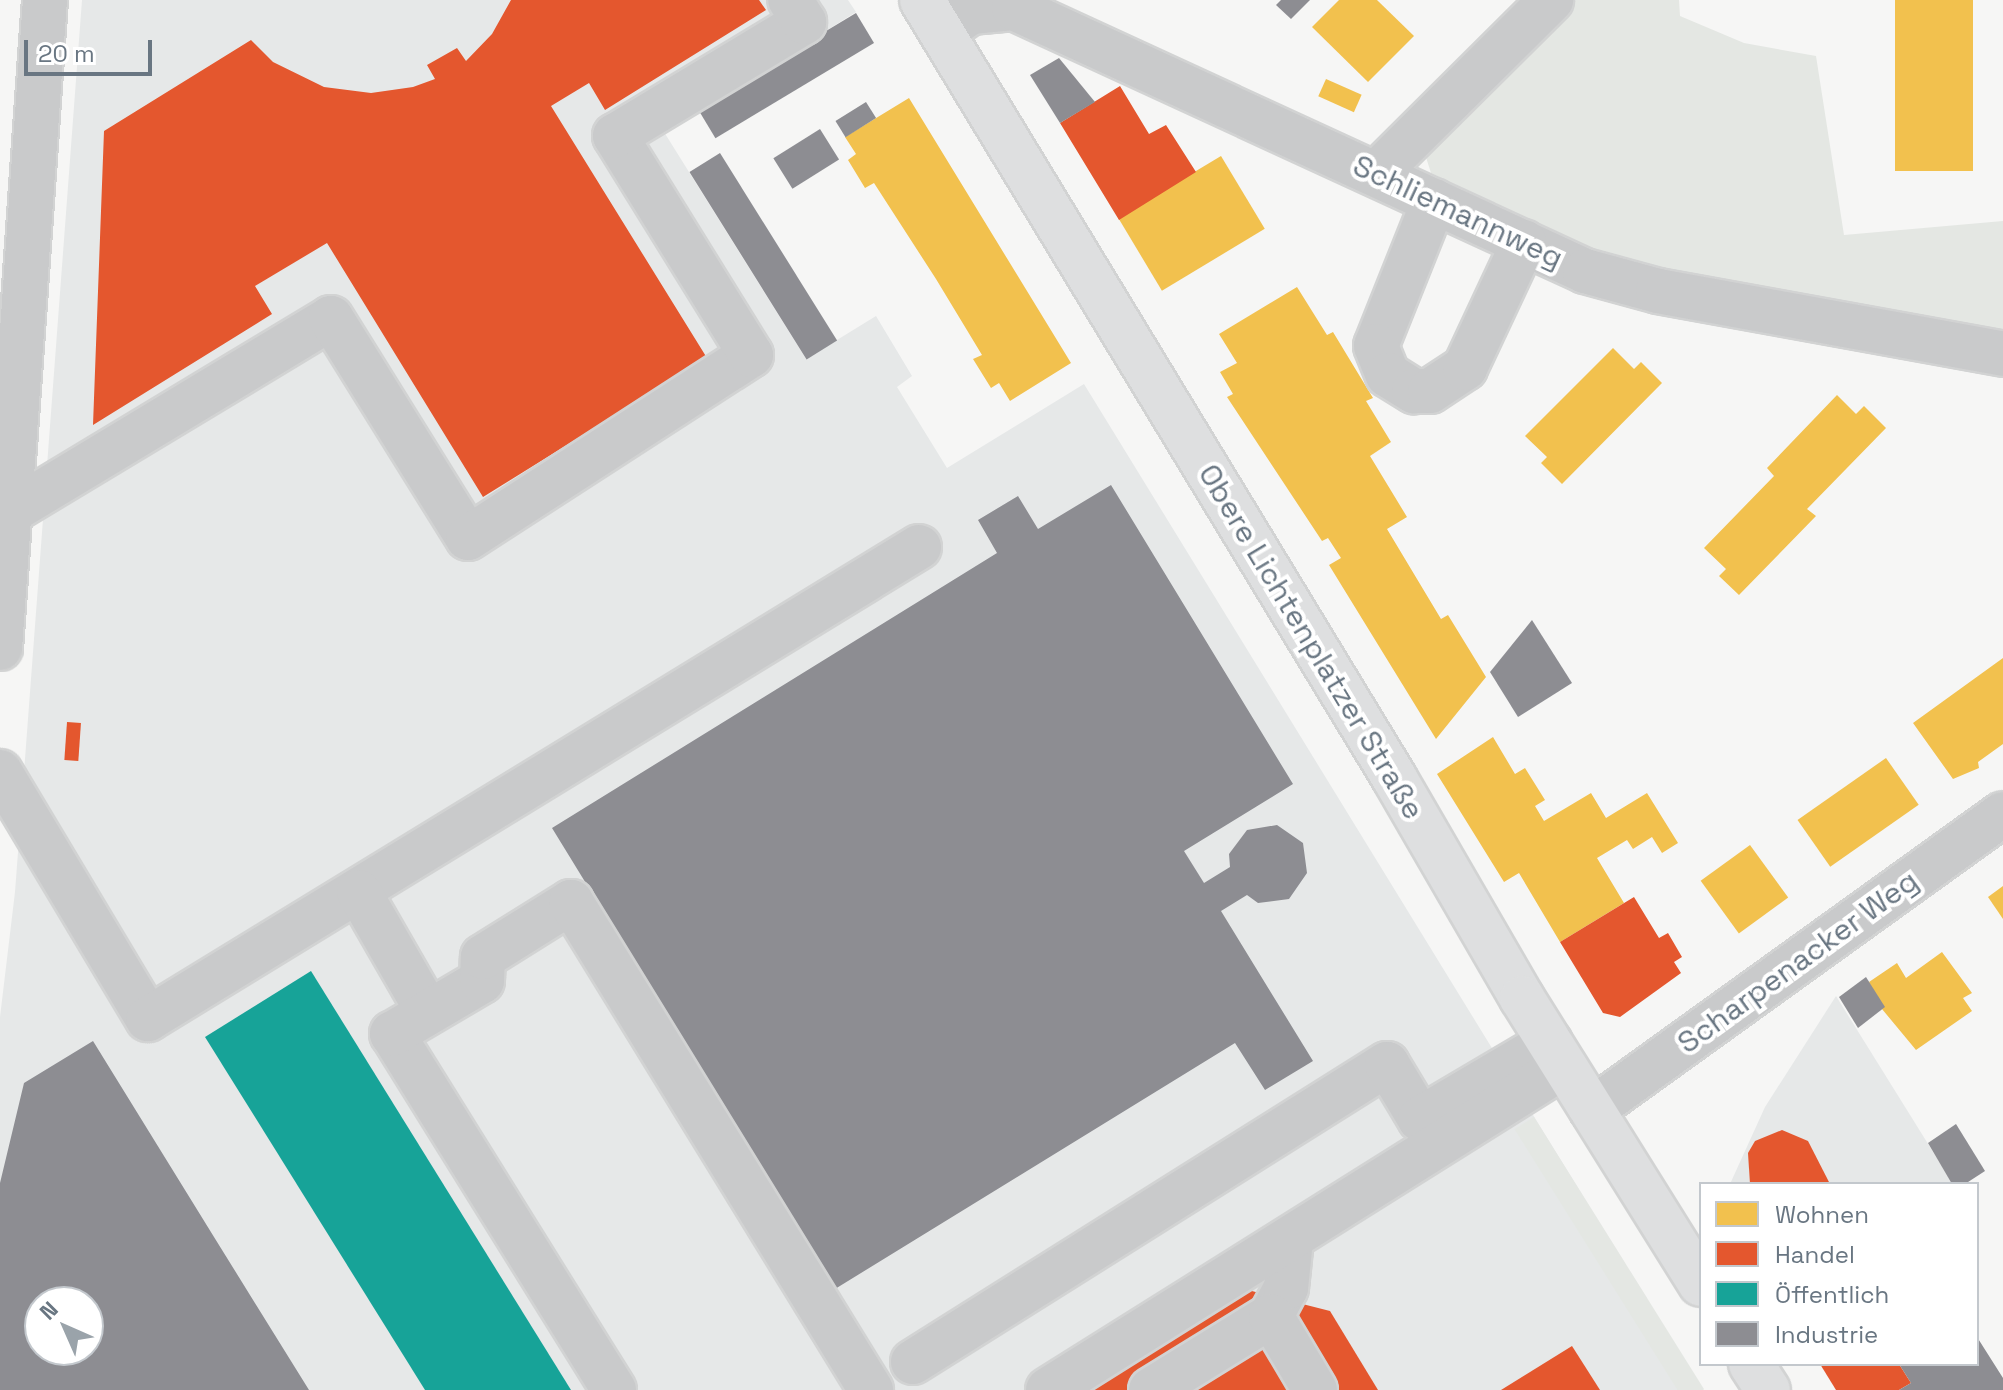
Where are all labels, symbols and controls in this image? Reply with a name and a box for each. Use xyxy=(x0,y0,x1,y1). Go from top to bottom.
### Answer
scale bar xyxy=(28,24,156,74)
text: 20 m xyxy=(38,38,95,69)
street label: Schliemannweg xyxy=(1347,148,1569,276)
street label: Obere Lichtenplatzer Straße xyxy=(1191,458,1431,826)
street label: Scharpenacker Weg xyxy=(1671,863,1925,1061)
legend xyxy=(1699,1182,1979,1366)
text: Wohnen xyxy=(1775,1199,1869,1230)
text: Handel xyxy=(1775,1239,1855,1270)
text: Öffentlich xyxy=(1775,1279,1889,1310)
north arrow xyxy=(24,1286,104,1366)
text: N xyxy=(33,1295,64,1326)
text: Industrie xyxy=(1775,1319,1878,1350)

